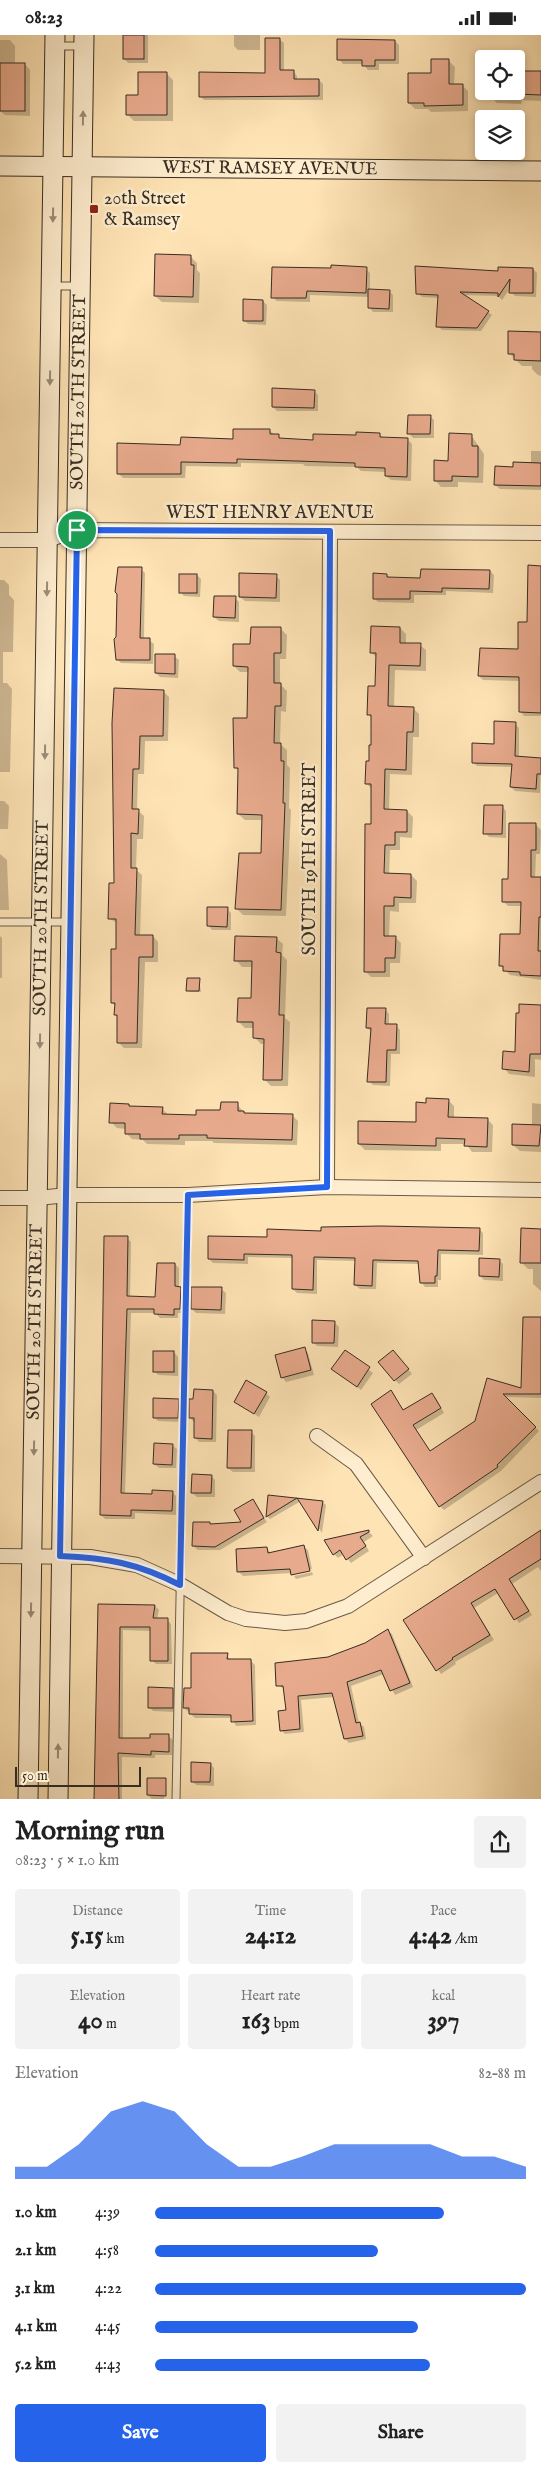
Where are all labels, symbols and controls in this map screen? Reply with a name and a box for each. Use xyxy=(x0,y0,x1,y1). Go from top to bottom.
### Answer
text: 08:23 xyxy=(25,6,63,30)
map controls xyxy=(475,50,525,160)
button: locate xyxy=(475,50,525,100)
one-way arrow xyxy=(80,109,88,125)
button: layers xyxy=(475,110,525,160)
street label: WEST RAMSEY AVENUE xyxy=(162,156,378,181)
place label: 20th Street & Ramsey xyxy=(104,188,186,232)
marker: 20th Street & Ramsey xyxy=(88,203,100,215)
one-way arrow xyxy=(49,207,57,223)
street label: SOUTH 20TH STREET xyxy=(66,294,92,490)
one-way arrow xyxy=(46,370,54,386)
street label: WEST HENRY AVENUE xyxy=(166,502,374,525)
pin xyxy=(56,509,98,551)
icon: arrive xyxy=(63,516,91,544)
one-way arrow xyxy=(43,581,51,597)
one-way arrow xyxy=(41,744,49,760)
street label: SOUTH 19TH STREET xyxy=(299,763,322,955)
street label: SOUTH 20TH STREET xyxy=(28,820,54,1016)
one-way arrow xyxy=(36,1033,44,1049)
street label: SOUTH 20TH STREET xyxy=(22,1224,48,1420)
one-way arrow xyxy=(30,1440,38,1456)
one-way arrow xyxy=(27,1603,35,1619)
one-way arrow xyxy=(55,1743,63,1759)
scale bar xyxy=(15,1765,141,1788)
text: 50 m xyxy=(22,1767,48,1785)
text: Morning run xyxy=(15,1814,165,1849)
button: share xyxy=(474,1816,526,1868)
text: 08:23 · 5 × 1.0 km xyxy=(15,1851,119,1871)
text: Distance xyxy=(72,1902,123,1920)
text: Time xyxy=(255,1902,286,1920)
text: Pace xyxy=(430,1902,457,1920)
text: 5.15 xyxy=(70,1920,103,1952)
text: 24:12 xyxy=(245,1920,296,1952)
text: 4:42 xyxy=(409,1920,452,1952)
text: km xyxy=(103,1930,125,1948)
text: /km xyxy=(452,1930,478,1948)
text: Elevation xyxy=(70,1987,125,2005)
text: Heart rate xyxy=(241,1987,300,2005)
text: kcal xyxy=(432,1987,455,2005)
text: 40 xyxy=(78,2005,103,2037)
text: 163 xyxy=(241,2005,271,2037)
text: 397 xyxy=(428,2005,459,2037)
text: m xyxy=(103,2015,117,2033)
text: bpm xyxy=(271,2015,300,2033)
text: Elevation xyxy=(15,2064,78,2084)
text: 82–88 m xyxy=(478,2064,526,2084)
text: 1.0 km xyxy=(15,2203,57,2223)
text: 4:39 xyxy=(95,2203,120,2223)
text: 2.1 km xyxy=(15,2241,56,2261)
text: 4:58 xyxy=(95,2241,119,2261)
text: 3.1 km xyxy=(15,2279,55,2299)
text: 4:22 xyxy=(95,2279,122,2299)
text: 4.1 km xyxy=(15,2317,57,2337)
text: 4:45 xyxy=(95,2317,121,2337)
text: 5.2 km xyxy=(15,2355,56,2375)
text: 4:43 xyxy=(95,2355,121,2375)
button: Save xyxy=(15,2404,266,2462)
button: Share xyxy=(276,2404,526,2462)

